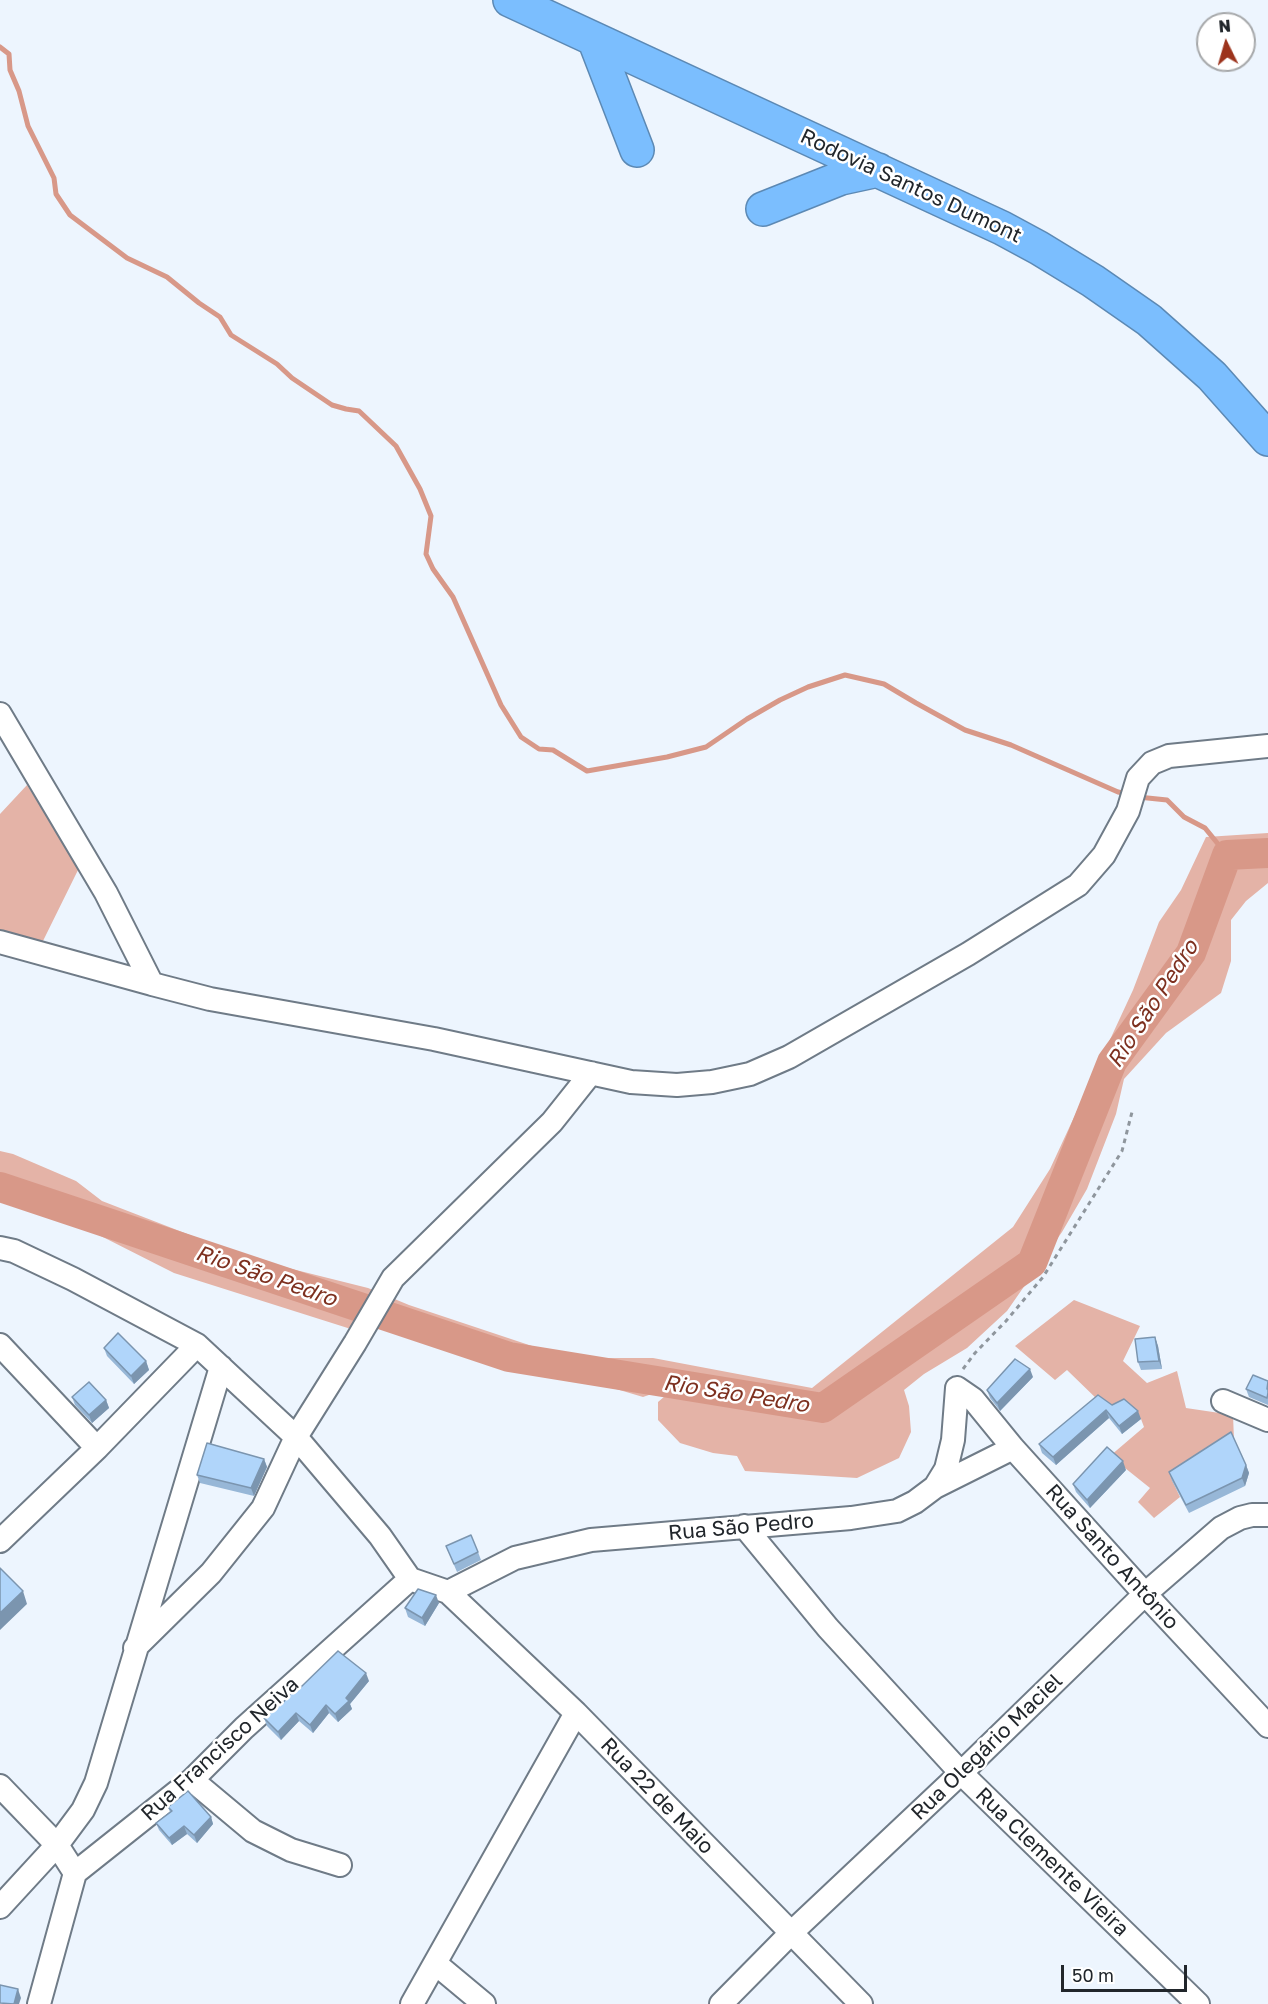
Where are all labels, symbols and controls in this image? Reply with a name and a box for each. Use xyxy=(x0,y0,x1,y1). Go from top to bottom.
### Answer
north arrow xyxy=(1196,12,1256,72)
text: N xyxy=(1218,16,1232,37)
street label: Rodovia Santos Dumont xyxy=(796,124,1026,248)
water label: Rio São Pedro xyxy=(1102,935,1204,1073)
water label: Rio São Pedro xyxy=(192,1240,340,1312)
water label: Rio São Pedro xyxy=(661,1369,811,1419)
street label: Rua Santo Antônio xyxy=(1040,1479,1184,1635)
street label: Rua São Pedro xyxy=(667,1508,815,1546)
street label: Rua Olegário Maciel xyxy=(906,1668,1068,1826)
street label: Rua Francisco Neiva xyxy=(136,1672,304,1826)
street label: Rua 22 de Maio xyxy=(595,1733,719,1859)
street label: Rua Clemente Vieira xyxy=(970,1782,1134,1942)
scale bar xyxy=(1064,1953,1190,1991)
text: 50 m xyxy=(1072,1964,1114,1986)

